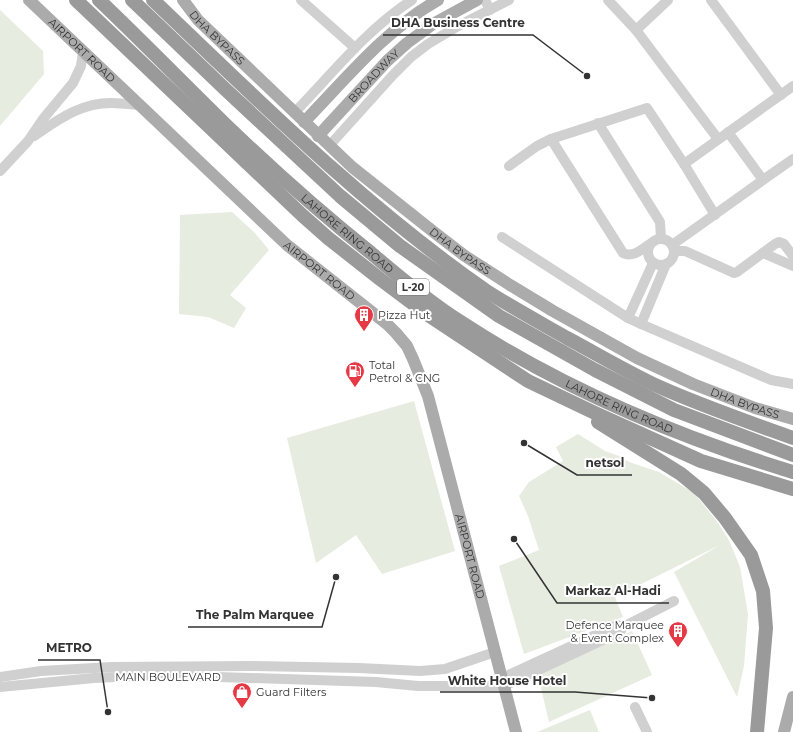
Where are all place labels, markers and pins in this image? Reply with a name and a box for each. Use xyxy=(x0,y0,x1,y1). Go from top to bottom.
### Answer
callout: DHA Business Centre xyxy=(383,11,533,35)
building icon: Pizza Hut xyxy=(353,304,375,332)
place label: Pizza Hut xyxy=(378,308,431,322)
place label: Total Petrol & CNG xyxy=(369,358,440,385)
fuel station icon: Total Petrol & CNG xyxy=(344,360,366,388)
callout: netsol xyxy=(577,451,632,475)
callout: Markaz Al-Hadi xyxy=(557,579,669,603)
callout: The Palm Marquee xyxy=(188,603,322,627)
place label: Defence Marquee & Event Complex xyxy=(566,618,664,645)
building icon: Defence Marquee & Event Complex xyxy=(667,620,689,648)
callout: METRO xyxy=(38,636,100,660)
callout: White House Hotel xyxy=(440,668,575,692)
shop icon: Guard Filters xyxy=(231,681,253,709)
place label: Guard Filters xyxy=(256,685,327,699)

